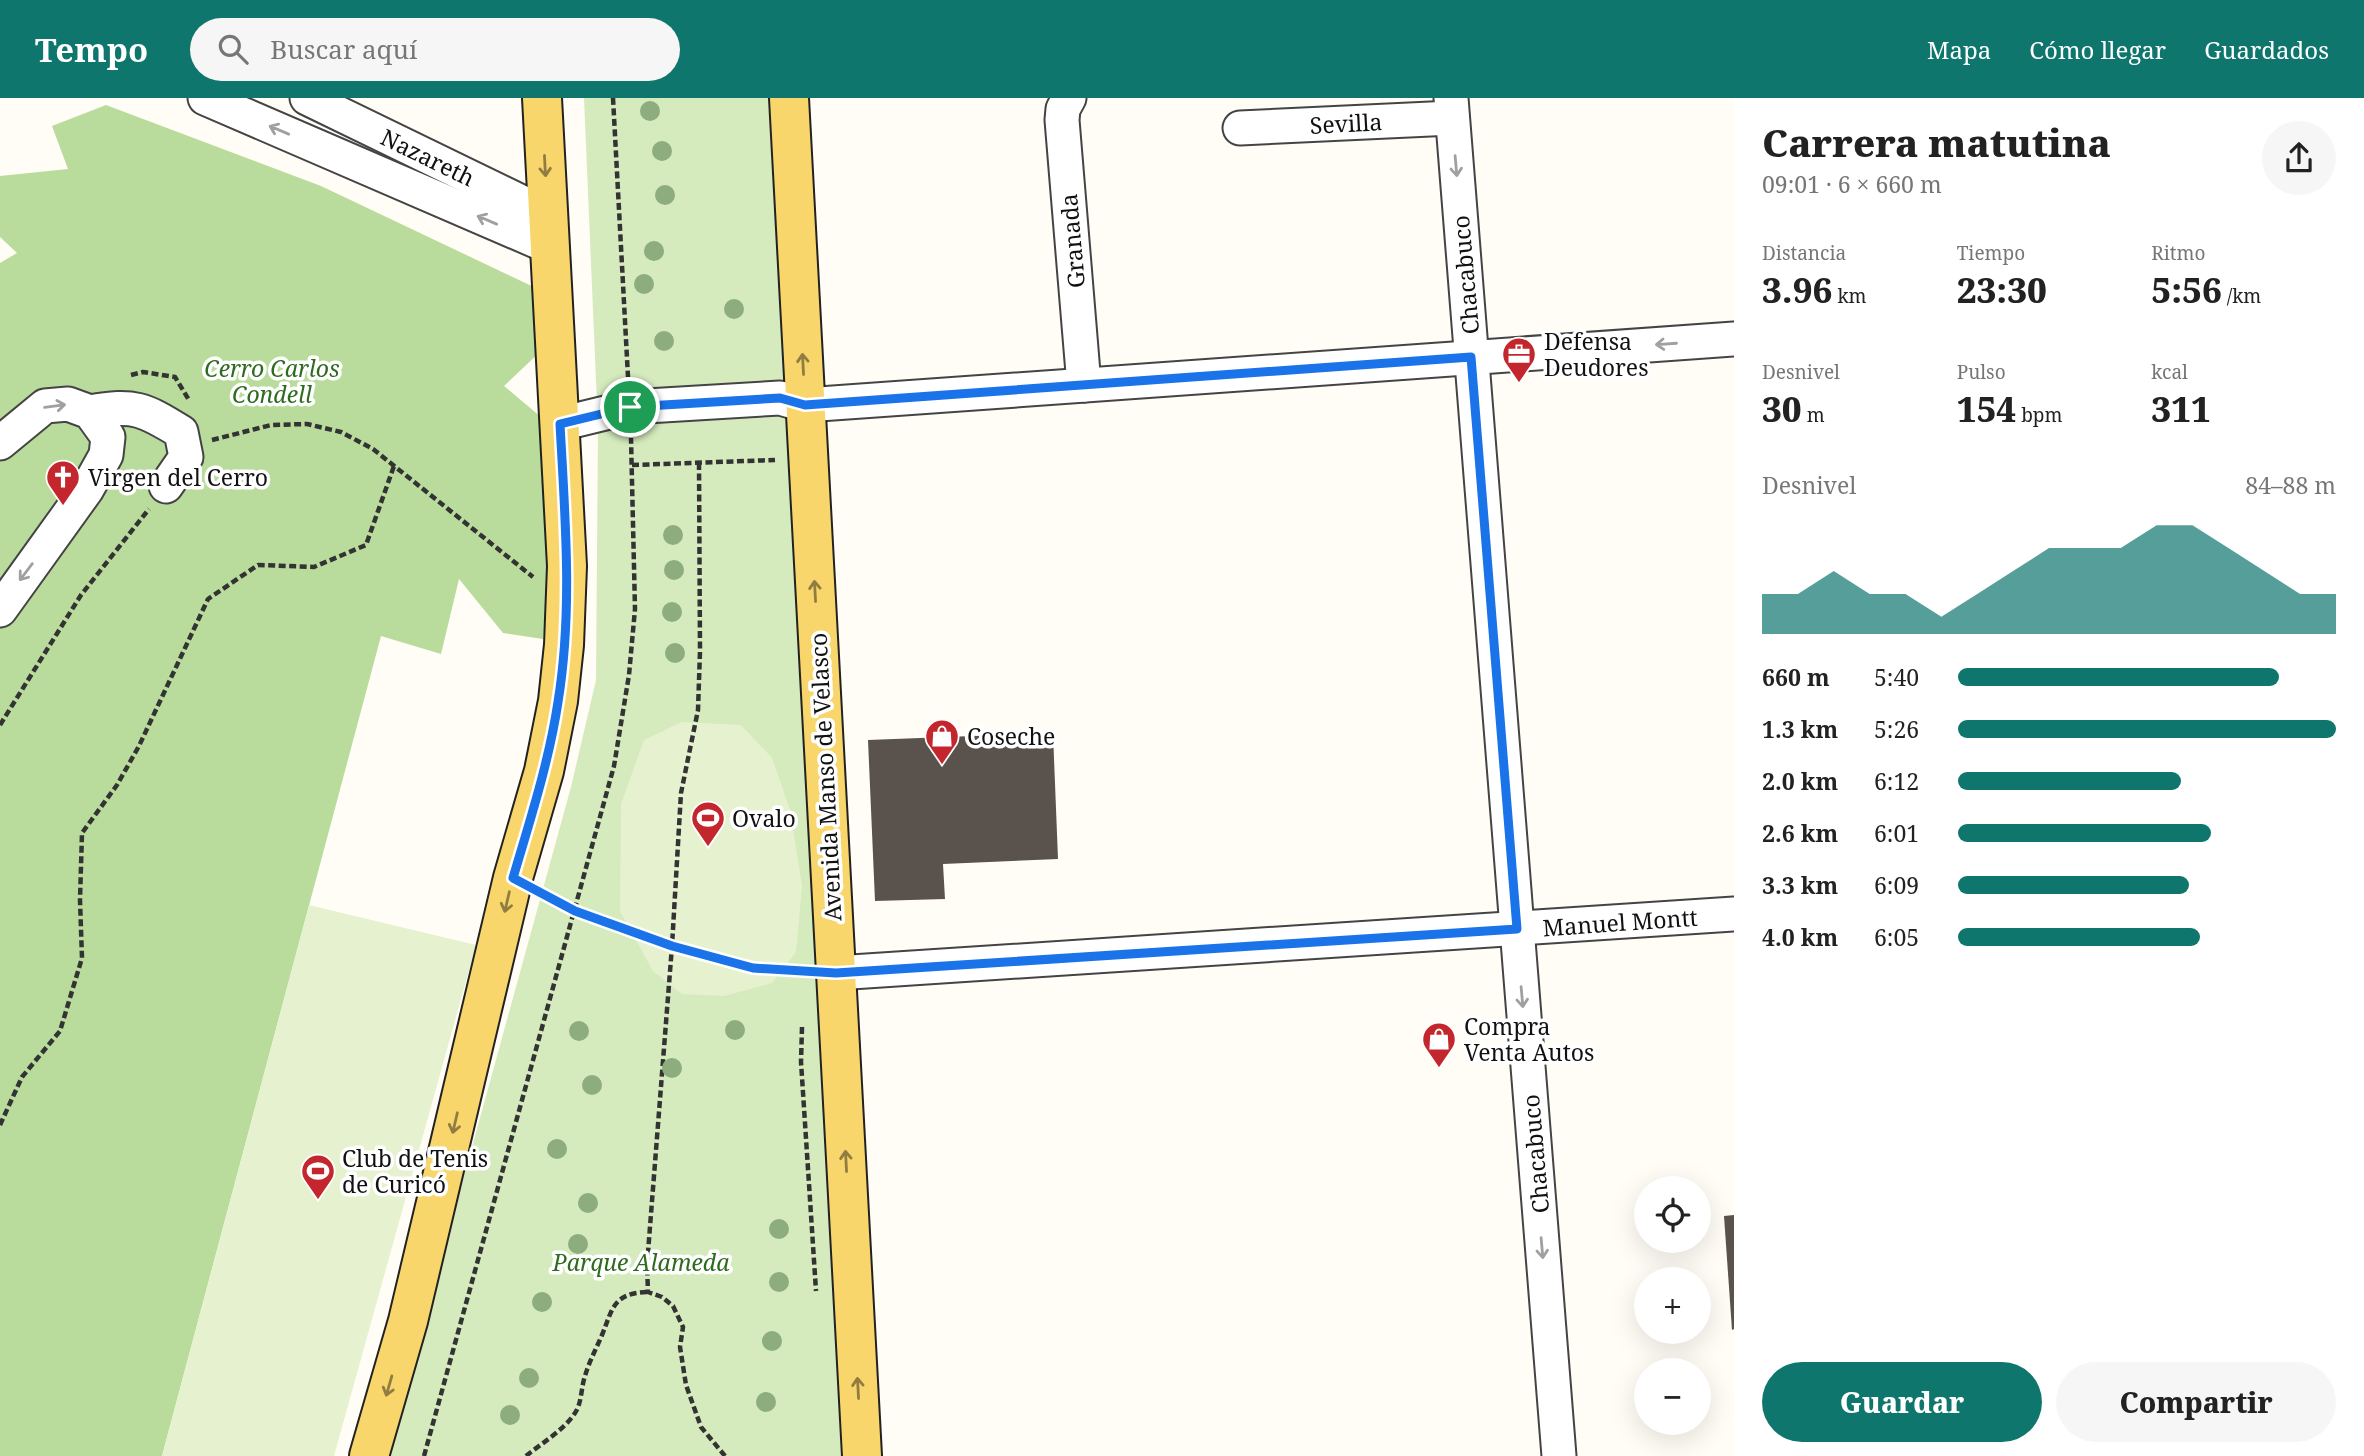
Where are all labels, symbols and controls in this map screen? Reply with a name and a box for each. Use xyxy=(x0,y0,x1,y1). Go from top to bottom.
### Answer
search box xyxy=(190,18,680,81)
text: Tempo xyxy=(35,27,148,72)
icon: search xyxy=(214,30,252,68)
text: Buscar aquí xyxy=(270,31,417,67)
text: Mapa xyxy=(1927,33,1991,66)
text: Cómo llegar xyxy=(2029,33,2166,66)
text: Guardados xyxy=(2204,33,2329,66)
street label: Sevilla xyxy=(1309,105,1383,141)
text: Carrera matutina xyxy=(1762,116,2111,168)
street label: Nazareth xyxy=(376,120,480,194)
button: share xyxy=(2262,121,2336,195)
one-way arrow xyxy=(268,122,290,135)
one-way arrow xyxy=(539,154,552,177)
one-way arrow xyxy=(1450,154,1463,177)
text: 09:01 · 6 × 660 m xyxy=(1762,168,1942,200)
street label: Granada xyxy=(1052,192,1092,290)
one-way arrow xyxy=(477,213,499,226)
street label: Chacabuco xyxy=(1444,214,1486,336)
text: Distancia xyxy=(1762,240,1846,266)
text: Tiempo xyxy=(1957,240,2025,266)
text: Ritmo xyxy=(2151,240,2205,266)
text: 3.96 xyxy=(1762,266,1832,313)
text: 23:30 xyxy=(1957,266,2047,313)
text: 5:56 xyxy=(2151,266,2222,313)
text: km xyxy=(1832,283,1866,309)
text: /km xyxy=(2222,283,2261,309)
place label: Defensa Deudores xyxy=(1544,325,1649,383)
office icon: Defensa Deudores xyxy=(1500,335,1538,384)
one-way arrow xyxy=(1655,337,1678,350)
park label: Cerro Carlos Condell xyxy=(204,352,340,410)
one-way arrow xyxy=(796,353,809,376)
text: Desnivel xyxy=(1762,359,1840,385)
text: Pulso xyxy=(1957,359,2006,385)
text: kcal xyxy=(2151,359,2188,385)
pin xyxy=(600,377,660,437)
text: 30 xyxy=(1762,385,1802,432)
text: 154 xyxy=(1957,385,2016,432)
text: 311 xyxy=(2151,385,2211,432)
icon: arrive xyxy=(611,388,649,426)
one-way arrow xyxy=(43,399,66,412)
text: m xyxy=(1802,402,1825,428)
text: bpm xyxy=(2016,402,2062,428)
church icon: Virgen del Cerro xyxy=(44,458,82,507)
place label: Virgen del Cerro xyxy=(88,461,268,493)
text: Desnivel xyxy=(1762,469,1856,501)
text: 84–88 m xyxy=(2245,469,2336,501)
one-way arrow xyxy=(18,562,33,581)
one-way arrow xyxy=(809,580,822,603)
street label: Avenida Manso de Velasco xyxy=(801,632,849,922)
text: 660 m xyxy=(1762,661,1830,693)
text: 5:40 xyxy=(1874,661,1919,693)
text: 1.3 km xyxy=(1762,713,1838,745)
text: 5:26 xyxy=(1874,713,1919,745)
shop icon: Coseche xyxy=(923,717,961,766)
place label: Coseche xyxy=(967,720,1055,752)
text: 2.0 km xyxy=(1762,765,1838,797)
text: 6:12 xyxy=(1874,765,1919,797)
sports icon: Ovalo xyxy=(689,799,727,848)
place label: Ovalo xyxy=(732,802,796,834)
text: 2.6 km xyxy=(1762,817,1838,849)
text: 6:01 xyxy=(1874,817,1919,849)
text: 3.3 km xyxy=(1762,869,1838,901)
text: 6:09 xyxy=(1874,869,1919,901)
one-way arrow xyxy=(500,890,514,913)
street label: Manuel Montt xyxy=(1541,901,1699,943)
text: 4.0 km xyxy=(1762,921,1838,953)
text: 6:05 xyxy=(1874,921,1919,953)
one-way arrow xyxy=(1516,985,1529,1008)
place label: Compra Venta Autos xyxy=(1464,1010,1594,1068)
shop icon: Compra Venta Autos xyxy=(1420,1020,1458,1069)
street label: Chacabuco xyxy=(1514,1093,1556,1215)
one-way arrow xyxy=(448,1112,461,1134)
place label: Club de Tenis de Curicó xyxy=(342,1142,488,1200)
one-way arrow xyxy=(839,1150,852,1172)
sports icon: Club de Tenis de Curicó xyxy=(299,1152,337,1201)
map controls xyxy=(1634,1176,1711,1435)
button: locate xyxy=(1634,1176,1711,1253)
one-way arrow xyxy=(1536,1236,1549,1259)
park label: Parque Alameda xyxy=(552,1246,730,1278)
button: + xyxy=(1634,1267,1711,1344)
button: − xyxy=(1634,1358,1711,1435)
button: Guardar xyxy=(1762,1362,2042,1442)
button: Compartir xyxy=(2056,1362,2336,1442)
one-way arrow xyxy=(382,1375,395,1397)
one-way arrow xyxy=(852,1377,865,1400)

